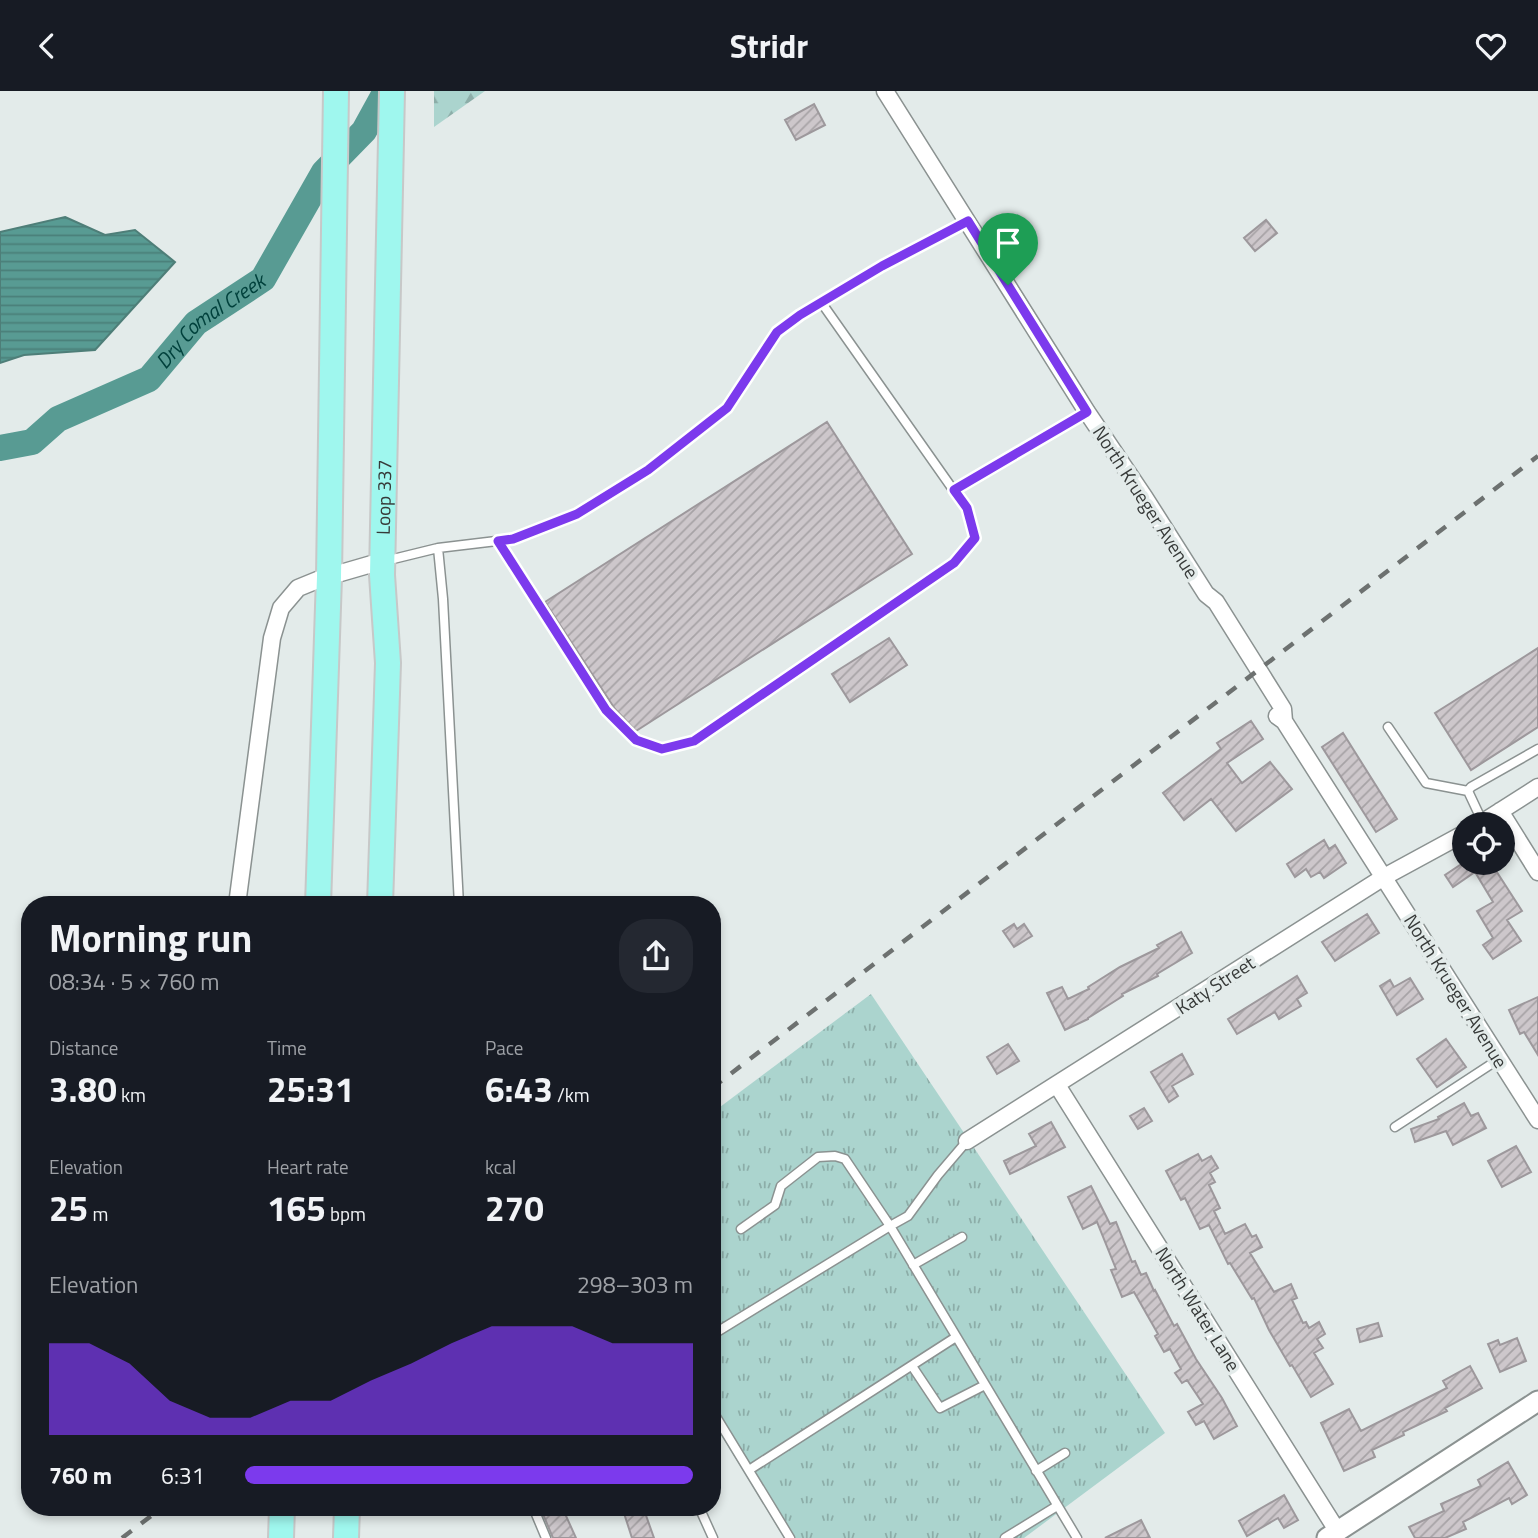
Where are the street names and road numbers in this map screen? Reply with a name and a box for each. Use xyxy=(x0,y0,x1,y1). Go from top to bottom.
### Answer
street label: North Krueger Avenue xyxy=(1086,420,1207,584)
street label: Loop 337 xyxy=(368,459,398,535)
street label: North Krueger Avenue xyxy=(1397,908,1516,1073)
street label: Katy Street xyxy=(1169,948,1260,1021)
street label: North Water Lane xyxy=(1149,1241,1248,1377)

